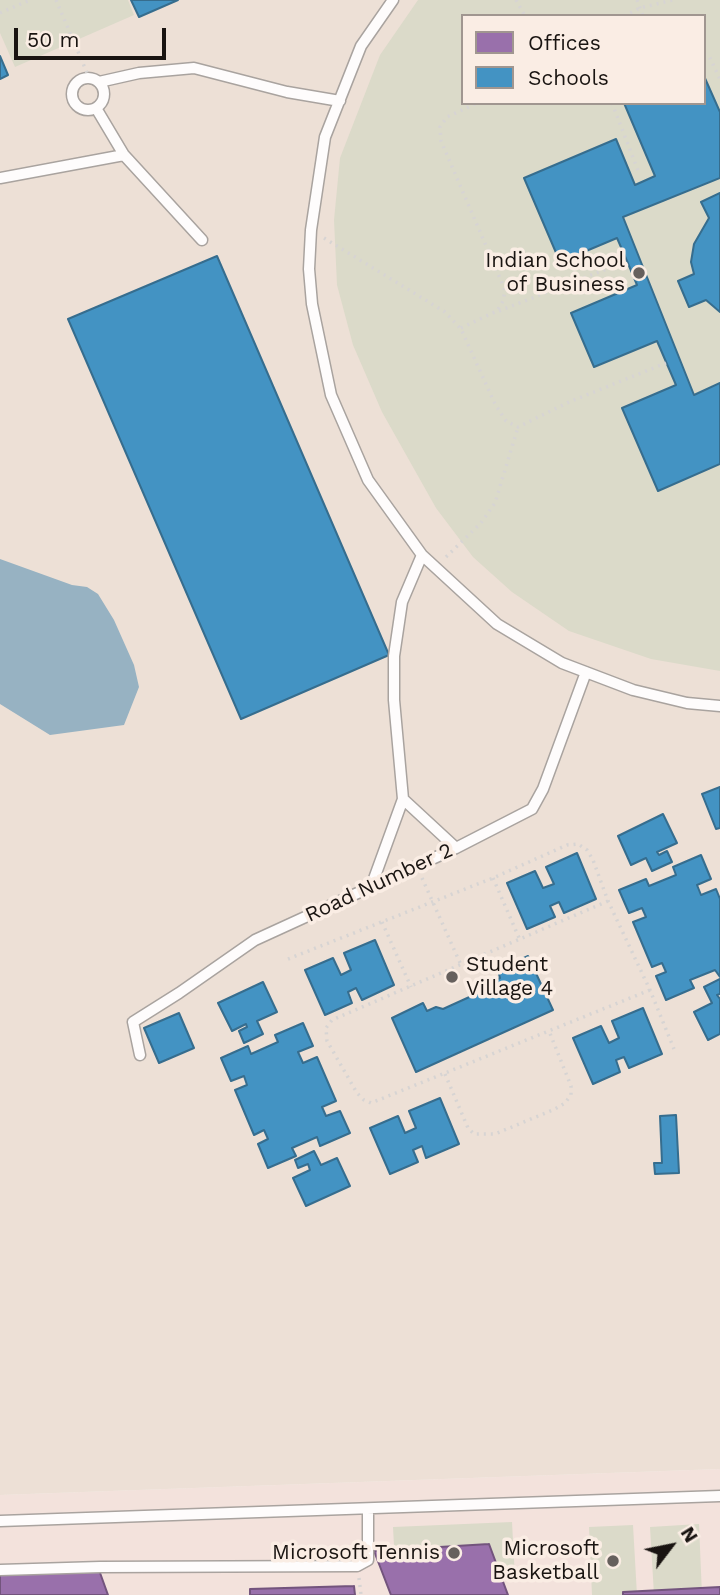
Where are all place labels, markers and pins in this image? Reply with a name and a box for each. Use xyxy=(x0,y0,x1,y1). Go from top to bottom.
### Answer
place label: Indian School of Business xyxy=(485,248,625,298)
marker: Indian School of Business xyxy=(631,265,647,281)
place label: Student Village 4 xyxy=(466,952,553,1002)
marker: Student Village 4 xyxy=(444,969,460,985)
place label: Microsoft Basketball xyxy=(492,1536,599,1586)
place label: Microsoft Tennis xyxy=(272,1540,440,1566)
marker: Microsoft Tennis xyxy=(446,1545,462,1561)
marker: Microsoft Basketball xyxy=(605,1553,621,1569)

